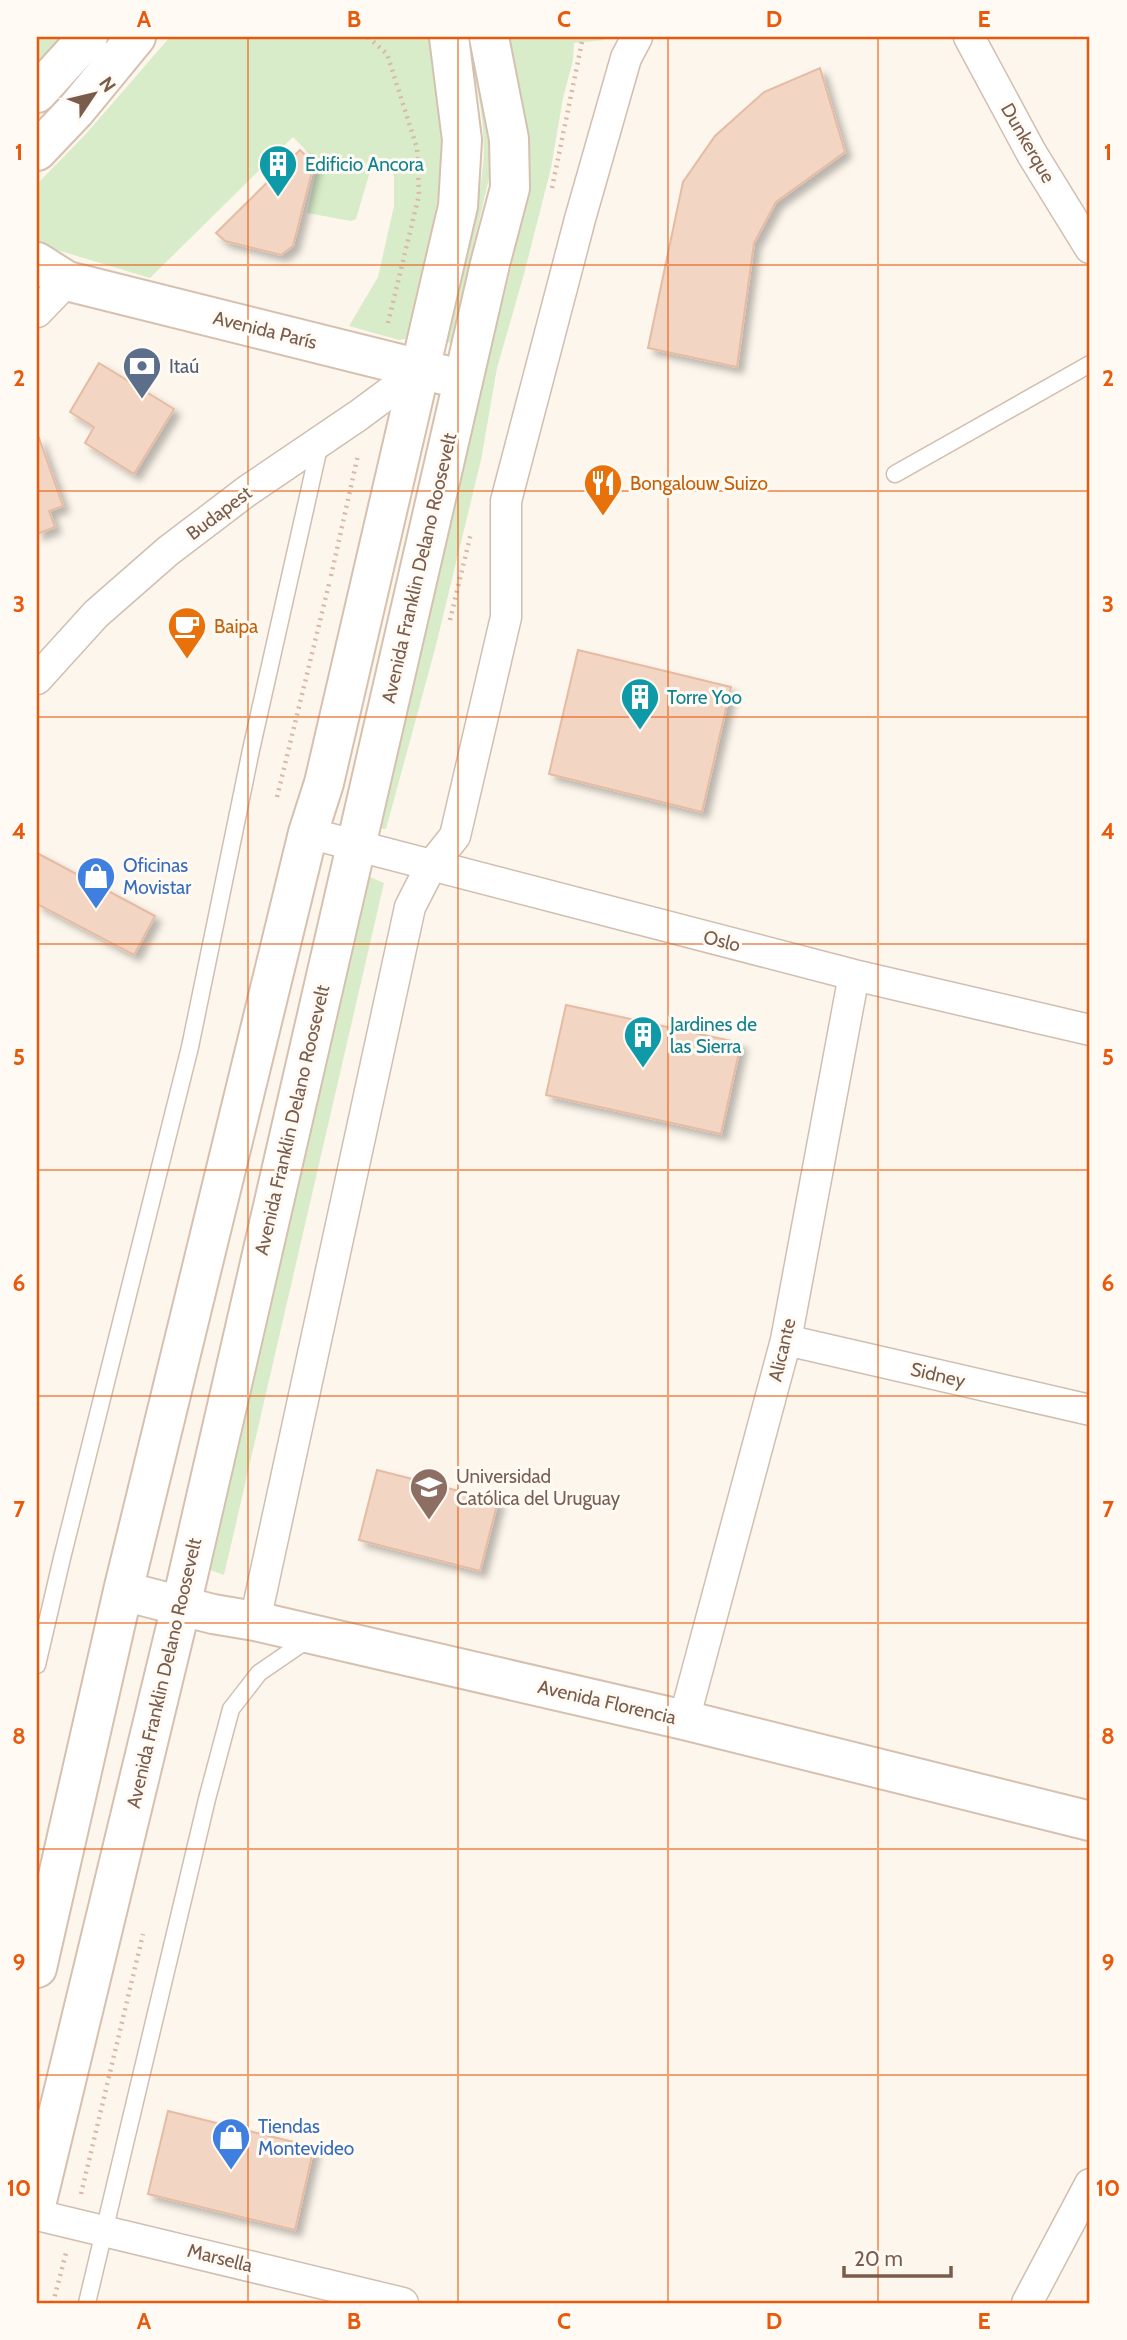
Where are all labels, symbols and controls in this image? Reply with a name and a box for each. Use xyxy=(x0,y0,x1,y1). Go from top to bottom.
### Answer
text: A xyxy=(137,5,152,33)
text: B xyxy=(347,5,361,33)
text: C xyxy=(557,5,571,33)
text: D xyxy=(766,5,782,33)
text: E xyxy=(977,5,991,33)
north arrow xyxy=(60,60,130,130)
text: N xyxy=(94,72,121,97)
street label: Dunkerque xyxy=(996,99,1060,187)
text: 1 xyxy=(15,138,23,166)
text: 1 xyxy=(1104,138,1112,166)
building icon: Edificio Ancora xyxy=(257,143,299,198)
place label: Edificio Ancora xyxy=(305,153,424,176)
street label: Avenida París xyxy=(211,306,319,354)
bank icon: Itaú xyxy=(121,345,163,400)
place label: Itaú xyxy=(169,355,199,378)
text: 2 xyxy=(13,364,25,392)
text: 2 xyxy=(1102,364,1114,392)
street label: Avenida Franklin Delano Roosevelt xyxy=(377,430,461,705)
restaurant icon: Bongalouw Suizo xyxy=(582,462,624,517)
place label: Bongalouw Suizo xyxy=(630,472,768,495)
street label: Budapest xyxy=(182,481,257,545)
text: 3 xyxy=(13,590,25,618)
text: 3 xyxy=(1102,590,1114,618)
cafe icon: Baipa xyxy=(166,605,208,660)
place label: Baipa xyxy=(214,615,258,638)
building icon: Torre Yoo xyxy=(619,676,661,731)
place label: Torre Yoo xyxy=(667,686,742,709)
text: 4 xyxy=(12,817,26,845)
text: 4 xyxy=(1101,817,1115,845)
place label: Oficinas Movistar xyxy=(123,854,191,899)
shop icon: Oficinas Movistar xyxy=(75,855,117,910)
street label: Oslo xyxy=(701,925,743,957)
street label: Avenida Franklin Delano Roosevelt xyxy=(250,982,334,1257)
place label: Jardines de las Sierra xyxy=(669,1013,757,1058)
building icon: Jardines de las Sierra xyxy=(622,1014,664,1069)
text: 5 xyxy=(13,1043,25,1071)
text: 5 xyxy=(1102,1043,1114,1071)
text: 6 xyxy=(13,1269,25,1297)
text: 6 xyxy=(1102,1269,1114,1297)
street label: Alicante xyxy=(764,1316,801,1384)
street label: Sidney xyxy=(908,1358,968,1393)
place label: Universidad Católica del Uruguay xyxy=(456,1465,621,1510)
school or university icon: Universidad Católica del Uruguay xyxy=(408,1466,450,1521)
text: 7 xyxy=(13,1495,25,1523)
text: 7 xyxy=(1102,1495,1114,1523)
street label: Avenida Franklin Delano Roosevelt xyxy=(122,1535,206,1810)
street label: Avenida Florencia xyxy=(536,1675,678,1729)
text: 8 xyxy=(12,1722,26,1750)
text: 8 xyxy=(1101,1722,1115,1750)
text: 9 xyxy=(13,1948,25,1976)
text: 9 xyxy=(1102,1948,1114,1976)
place label: Tiendas Montevideo xyxy=(258,2115,354,2160)
shop icon: Tiendas Montevideo xyxy=(210,2116,252,2171)
text: 10 xyxy=(7,2174,31,2202)
text: 10 xyxy=(1096,2174,1120,2202)
scale bar xyxy=(844,2235,950,2279)
street label: Marsella xyxy=(185,2239,255,2277)
text: 20 m xyxy=(854,2246,903,2271)
text: A xyxy=(137,2307,152,2335)
text: B xyxy=(347,2307,361,2335)
text: C xyxy=(557,2307,571,2335)
text: D xyxy=(766,2307,782,2335)
text: E xyxy=(977,2307,991,2335)

